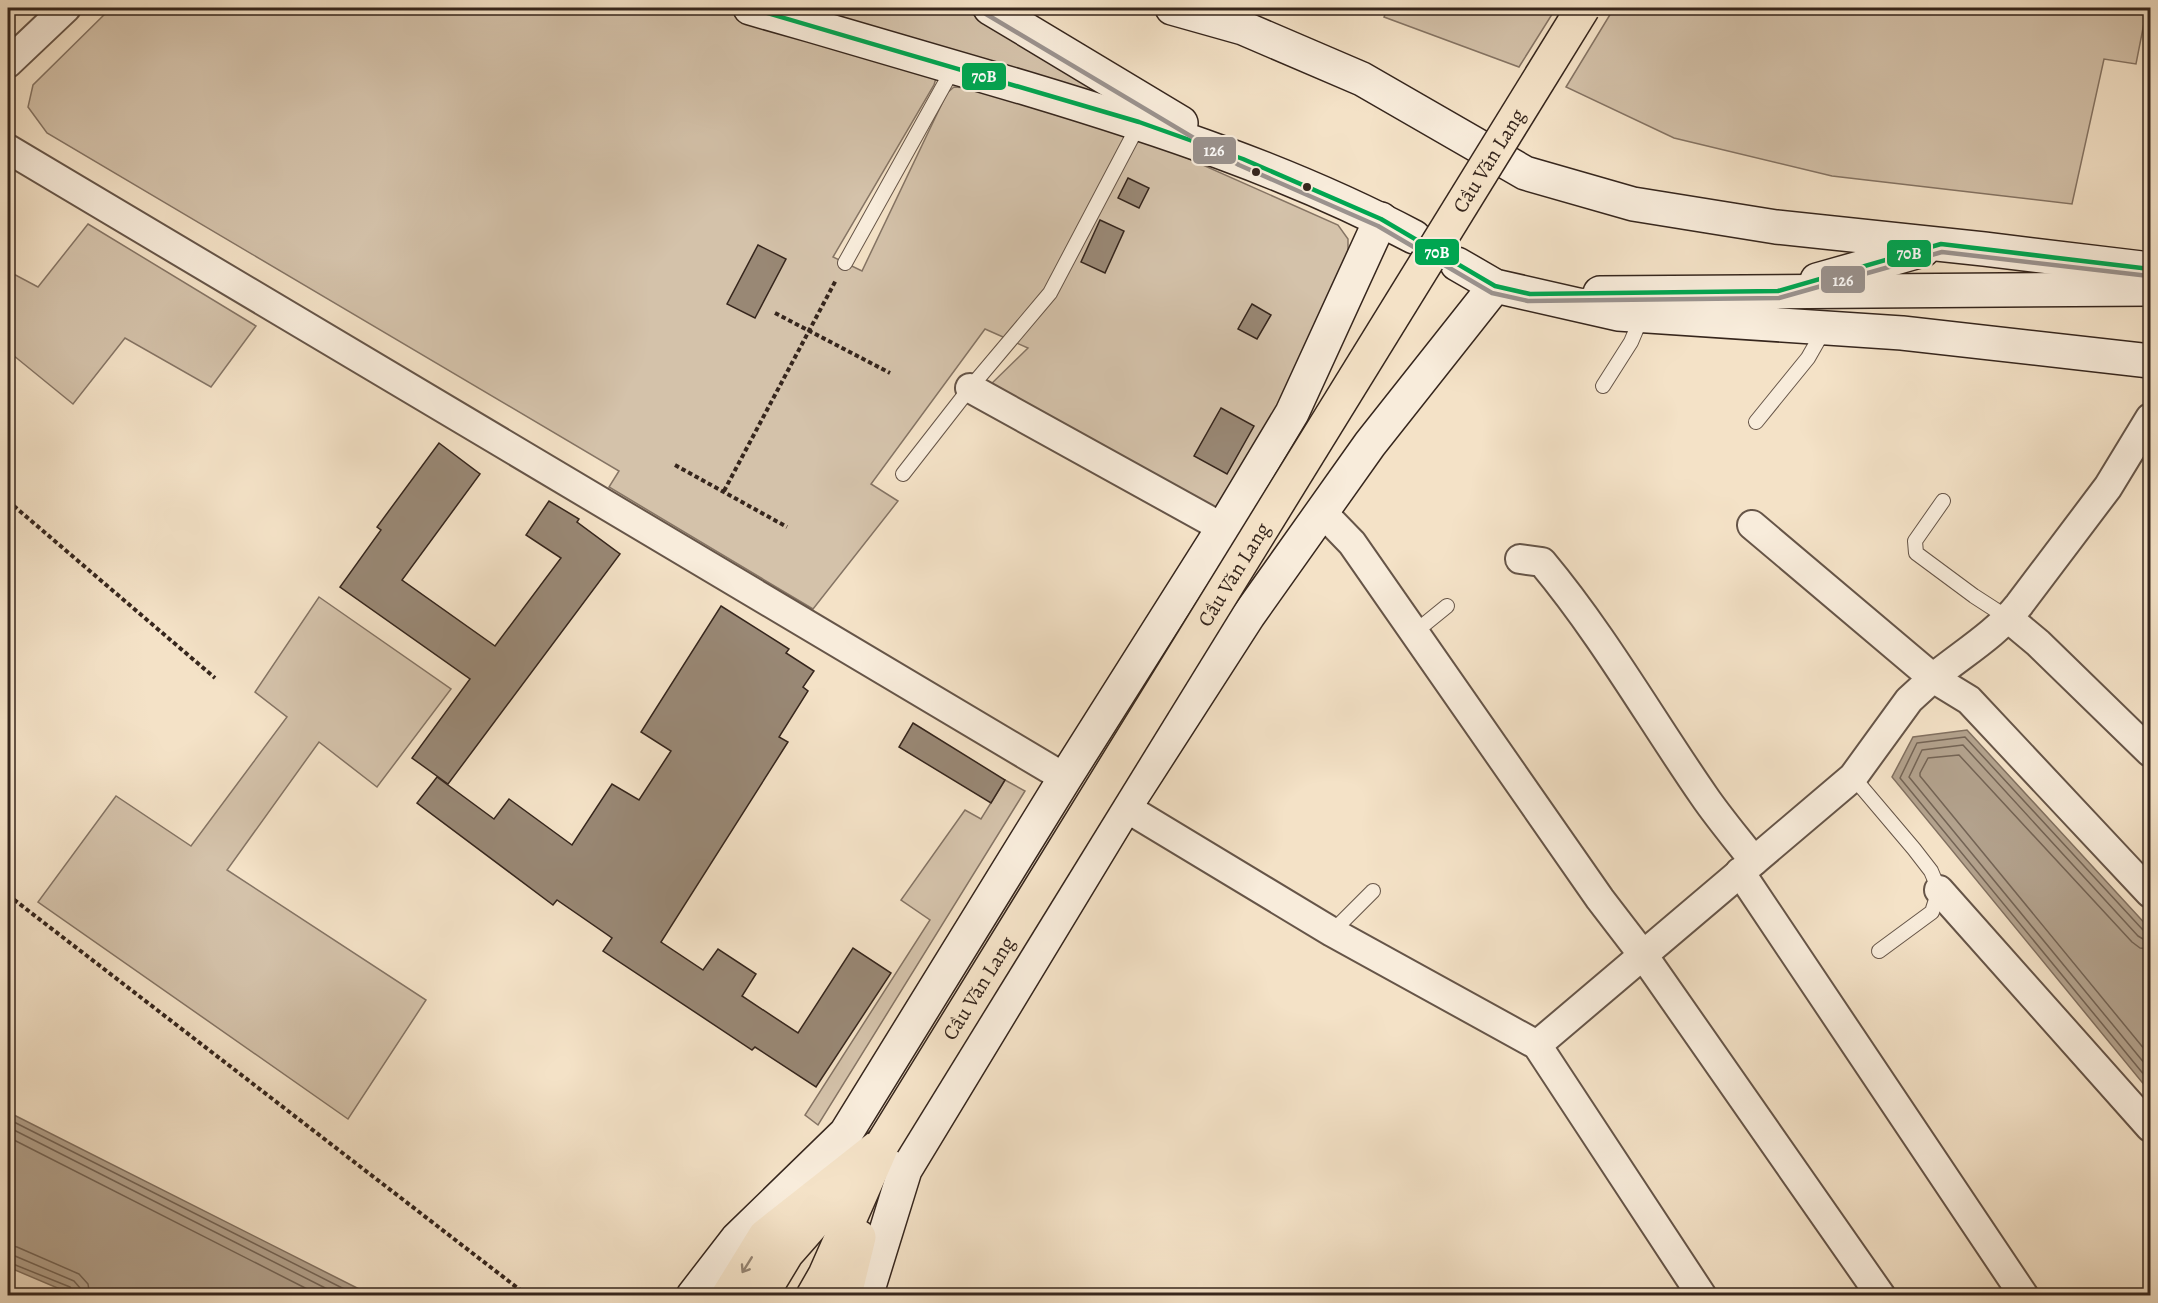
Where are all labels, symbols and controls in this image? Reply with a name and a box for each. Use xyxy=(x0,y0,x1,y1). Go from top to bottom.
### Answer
line badge: 70B xyxy=(961,62,1007,91)
text: 70B xyxy=(972,66,996,88)
street label: Cầu Văn Lang xyxy=(1446,103,1532,218)
line badge: 126 xyxy=(1192,136,1237,165)
text: 126 xyxy=(1204,140,1225,162)
unlabelled marker xyxy=(1250,166,1262,178)
unlabelled marker xyxy=(1301,181,1313,193)
line badge: 70B xyxy=(1414,238,1460,266)
line badge: 70B xyxy=(1886,239,1932,268)
text: 70B xyxy=(1425,242,1449,264)
text: 70B xyxy=(1897,243,1921,265)
line badge: 126 xyxy=(1820,265,1866,294)
text: 126 xyxy=(1833,270,1854,292)
street label: Cầu Văn Lang xyxy=(1191,517,1277,632)
street label: Cầu Văn Lang xyxy=(936,930,1022,1045)
one-way arrow xyxy=(741,1256,753,1273)

